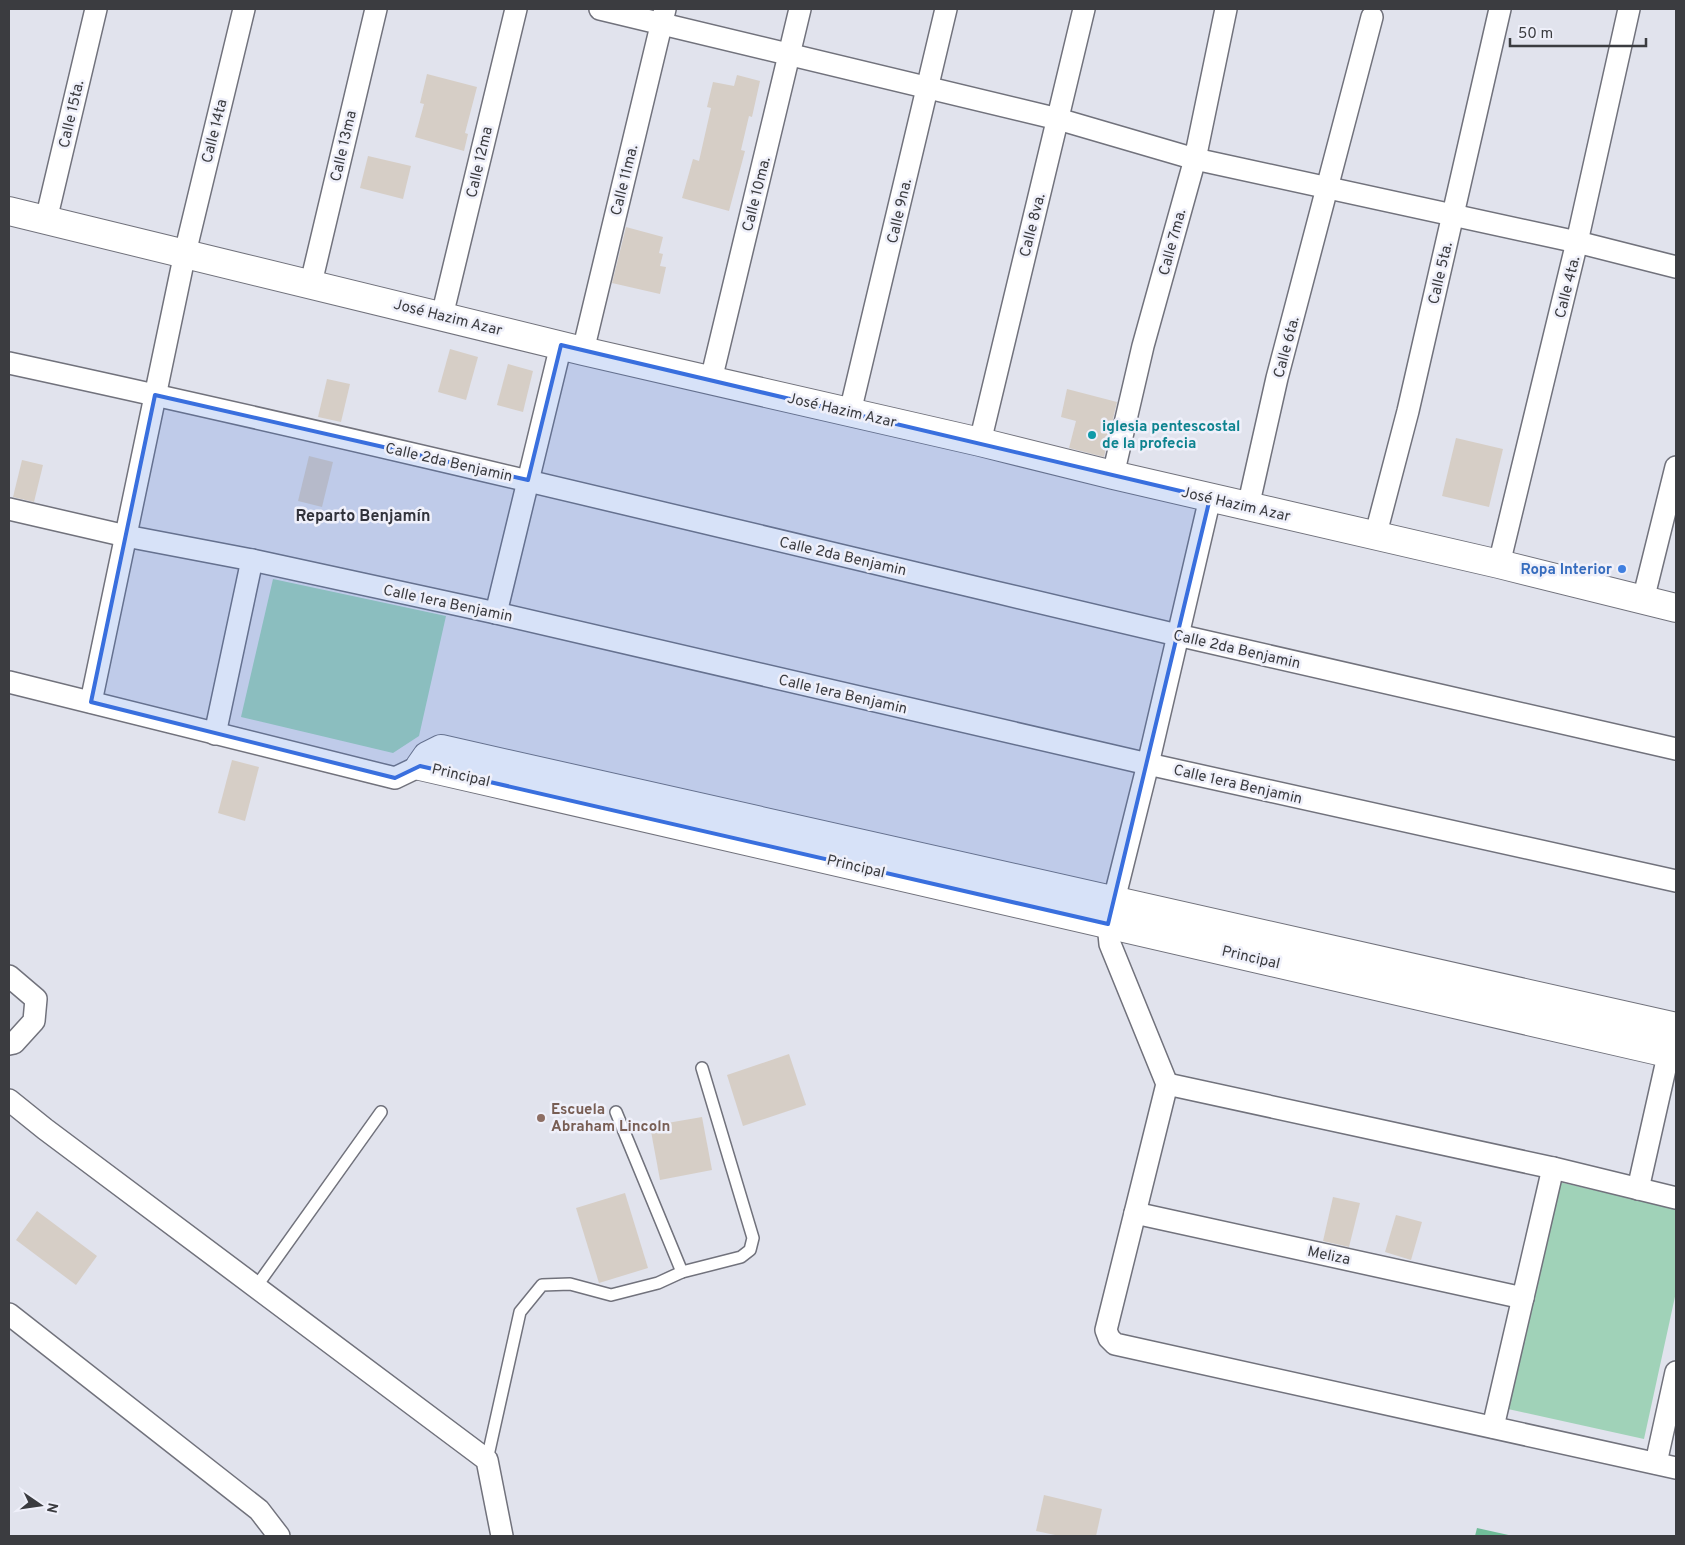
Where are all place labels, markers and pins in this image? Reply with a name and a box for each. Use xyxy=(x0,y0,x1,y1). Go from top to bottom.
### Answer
place label: iglesia pentescostal de la profecia xyxy=(1102,418,1240,454)
marker: iglesia pentescostal de la profecia xyxy=(1086,429,1098,441)
place label: Ropa Interior xyxy=(1521,561,1613,580)
marker: Ropa Interior xyxy=(1616,563,1628,575)
place label: Escuela Abraham Lincoln xyxy=(551,1101,670,1137)
marker: Escuela Abraham Lincoln xyxy=(535,1112,547,1124)

